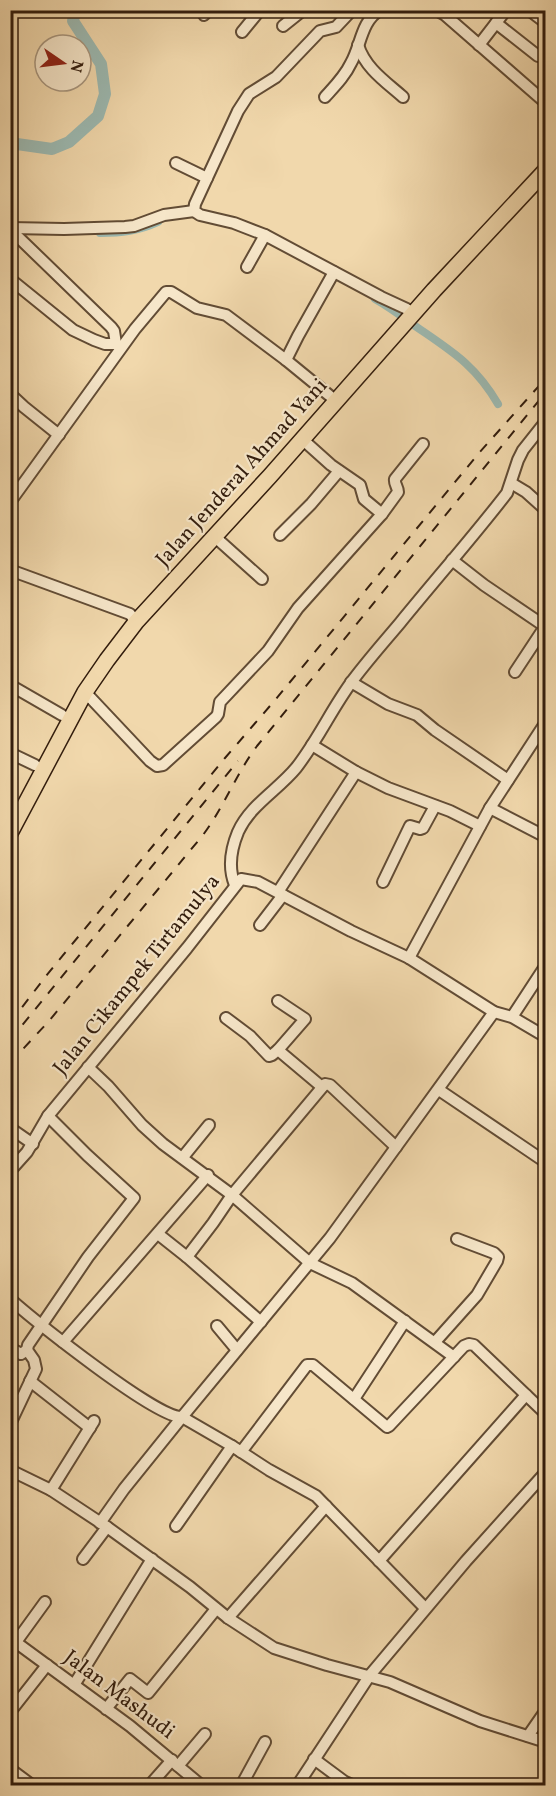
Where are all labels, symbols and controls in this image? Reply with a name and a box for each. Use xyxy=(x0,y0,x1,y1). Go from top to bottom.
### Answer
north arrow xyxy=(33,33,93,93)
text: N xyxy=(63,58,88,75)
street label: Jalan Jenderal Ahmad Yani xyxy=(149,372,335,574)
street label: Jalan Cikampek Tirtamulya xyxy=(47,868,227,1082)
street label: Jalan Mashudi xyxy=(57,1644,181,1746)

